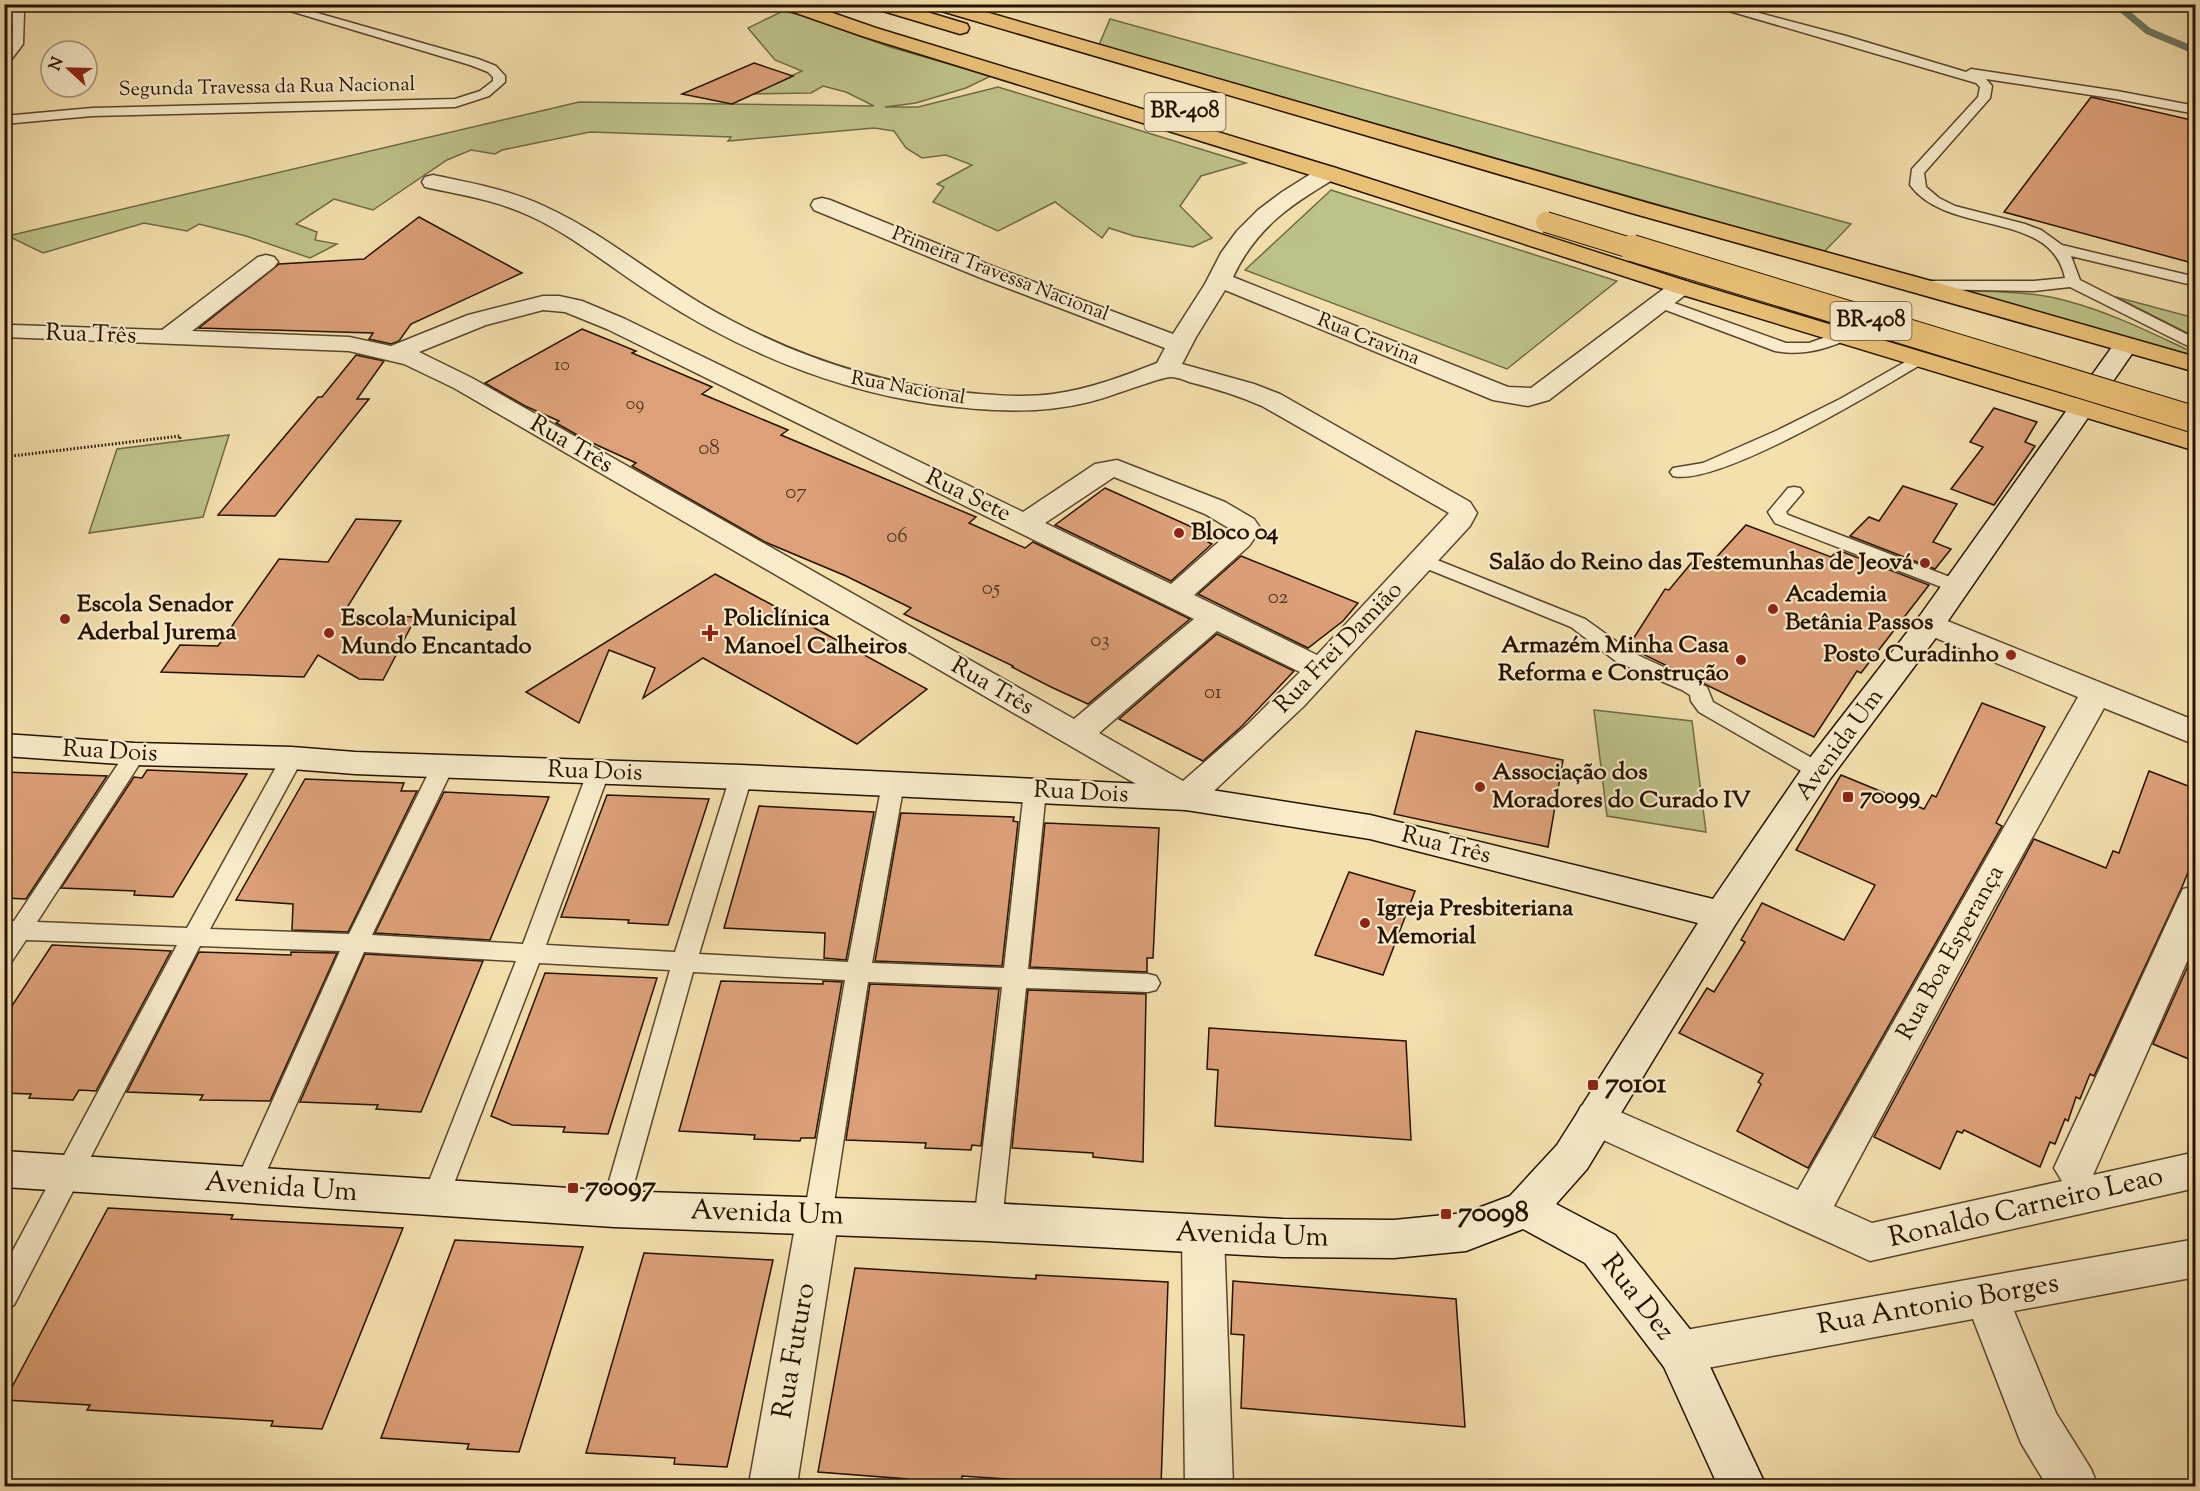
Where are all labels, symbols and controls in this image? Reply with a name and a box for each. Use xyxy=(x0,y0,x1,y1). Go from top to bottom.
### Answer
north arrow xyxy=(39,39,99,99)
text: N xyxy=(44,54,71,75)
street label: Segunda Travessa da Rua Nacional xyxy=(118,71,416,105)
road number: BR-408 xyxy=(1144,93,1226,131)
street label: Primeira Travessa Nacional xyxy=(887,220,1113,330)
road number: BR-408 xyxy=(1830,302,1912,340)
street label: Rua Cravina xyxy=(1312,306,1424,374)
street label: Rua Três xyxy=(45,316,137,354)
house number: 10 xyxy=(554,353,570,379)
street label: Rua Nacional xyxy=(848,365,968,413)
house number: 09 xyxy=(626,392,644,418)
street label: Rua Três xyxy=(523,408,619,482)
house number: 08 xyxy=(698,434,720,464)
street label: Rua Sete xyxy=(920,461,1016,531)
house number: 07 xyxy=(785,478,807,508)
place label: Bloco 04 xyxy=(1191,516,1278,550)
house number: 06 xyxy=(886,522,908,552)
marker: Bloco 04 xyxy=(1172,526,1186,540)
place label: Salão do Reino das Testemunhas de Jeová xyxy=(1489,546,1914,580)
marker: Salão do Reino das Testemunhas de Jeová xyxy=(1918,556,1932,570)
house number: 05 xyxy=(982,574,1000,604)
street label: Rua Frei Damião xyxy=(1267,574,1411,722)
place label: Academia Betânia Passos xyxy=(1785,578,1933,640)
house number: 02 xyxy=(1268,583,1289,613)
place label: Escola Senador Aderbal Jurema xyxy=(77,588,237,650)
place label: Escola Municipal Mundo Encantado xyxy=(341,602,532,664)
place label: Policlínica Manoel Calheiros xyxy=(724,602,907,664)
marker: Academia Betânia Passos xyxy=(1766,602,1780,616)
marker: Escola Senador Aderbal Jurema xyxy=(58,612,72,626)
marker: Policlínica Manoel Calheiros xyxy=(701,624,719,642)
marker: Escola Municipal Mundo Encantado xyxy=(322,626,336,640)
house number: 03 xyxy=(1090,626,1110,656)
place label: Armazém Minha Casa Reforma e Construção xyxy=(1498,629,1730,691)
place label: Posto Curadinho xyxy=(1823,638,1999,672)
marker: Posto Curadinho xyxy=(2004,648,2018,662)
street label: Rua Três xyxy=(944,650,1040,724)
marker: Armazém Minha Casa Reforma e Construção xyxy=(1734,653,1748,667)
house number: 01 xyxy=(1204,678,1222,708)
street label: Avenida Um xyxy=(1788,682,1892,808)
street label: Rua Dois xyxy=(62,733,158,771)
street label: Rua Dois xyxy=(547,753,643,791)
place label: Associação dos Moradores do Curado IV xyxy=(1492,756,1751,818)
street label: Rua Dois xyxy=(1033,774,1129,812)
marker: Associação dos Moradores do Curado IV xyxy=(1473,780,1487,794)
place label: 70099 xyxy=(1860,780,1921,814)
marker: 70099 xyxy=(1841,790,1855,804)
street label: Rua Três xyxy=(1398,819,1494,873)
street label: Rua Boa Esperança xyxy=(1889,859,2013,1047)
place label: Igreja Presbiteriana Memorial xyxy=(1377,892,1574,954)
marker: Igreja Presbiteriana Memorial xyxy=(1358,916,1372,930)
place label: 70101 xyxy=(1605,1065,1667,1105)
marker: 70101 xyxy=(1586,1078,1600,1092)
street label: Ronaldo Carneiro Leao xyxy=(1885,1157,2167,1259)
street label: Avenida Um xyxy=(203,1163,359,1213)
place label: 70097 xyxy=(585,1168,656,1208)
marker: 70097 xyxy=(566,1181,580,1195)
street label: Avenida Um xyxy=(690,1191,844,1237)
place label: 70098 xyxy=(1458,1194,1529,1234)
marker: 70098 xyxy=(1439,1207,1453,1221)
street label: Avenida Um xyxy=(1175,1213,1329,1259)
street label: Rua Dez xyxy=(1590,1246,1684,1350)
street label: Rua Antonio Borges xyxy=(1814,1264,2062,1346)
street label: Rua Futuro xyxy=(763,1280,827,1422)

